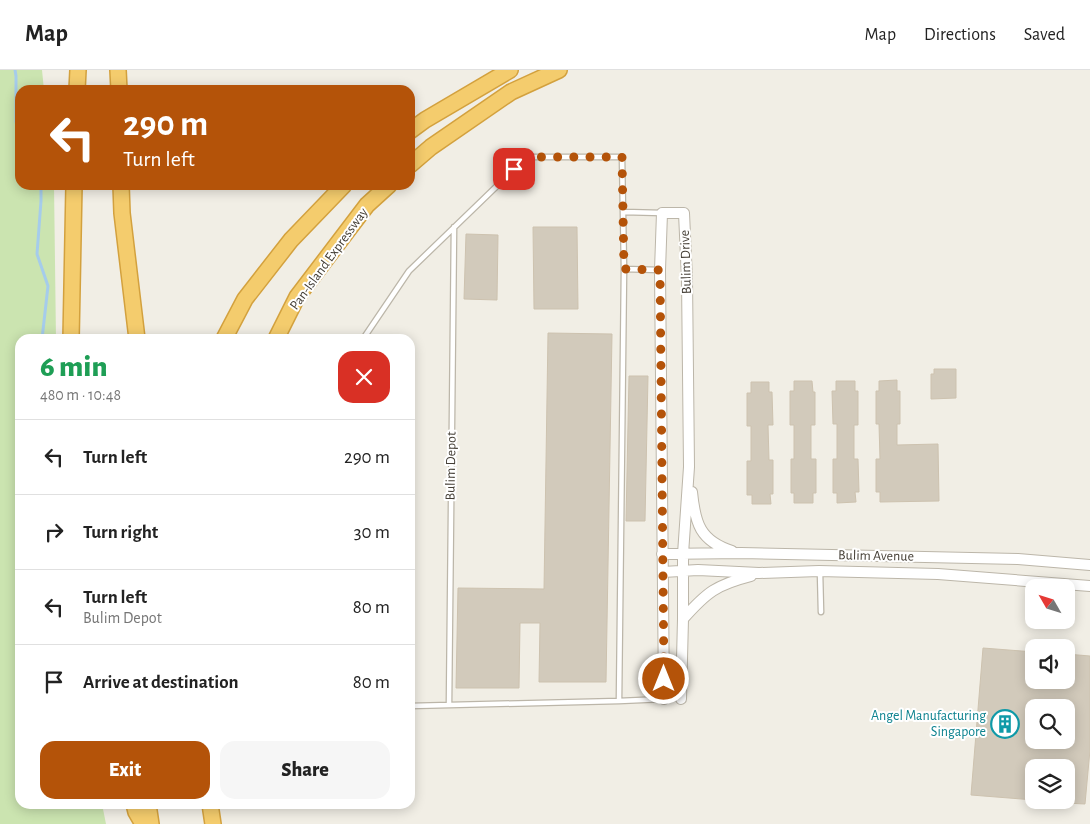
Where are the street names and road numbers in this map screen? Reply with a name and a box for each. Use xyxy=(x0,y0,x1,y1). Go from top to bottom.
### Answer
street label: Pan-Island Expressway xyxy=(287,205,371,313)
street label: Bulim Drive xyxy=(678,230,694,294)
street label: Bulim Depot xyxy=(443,431,459,501)
street label: Bulim Avenue xyxy=(838,548,914,564)

